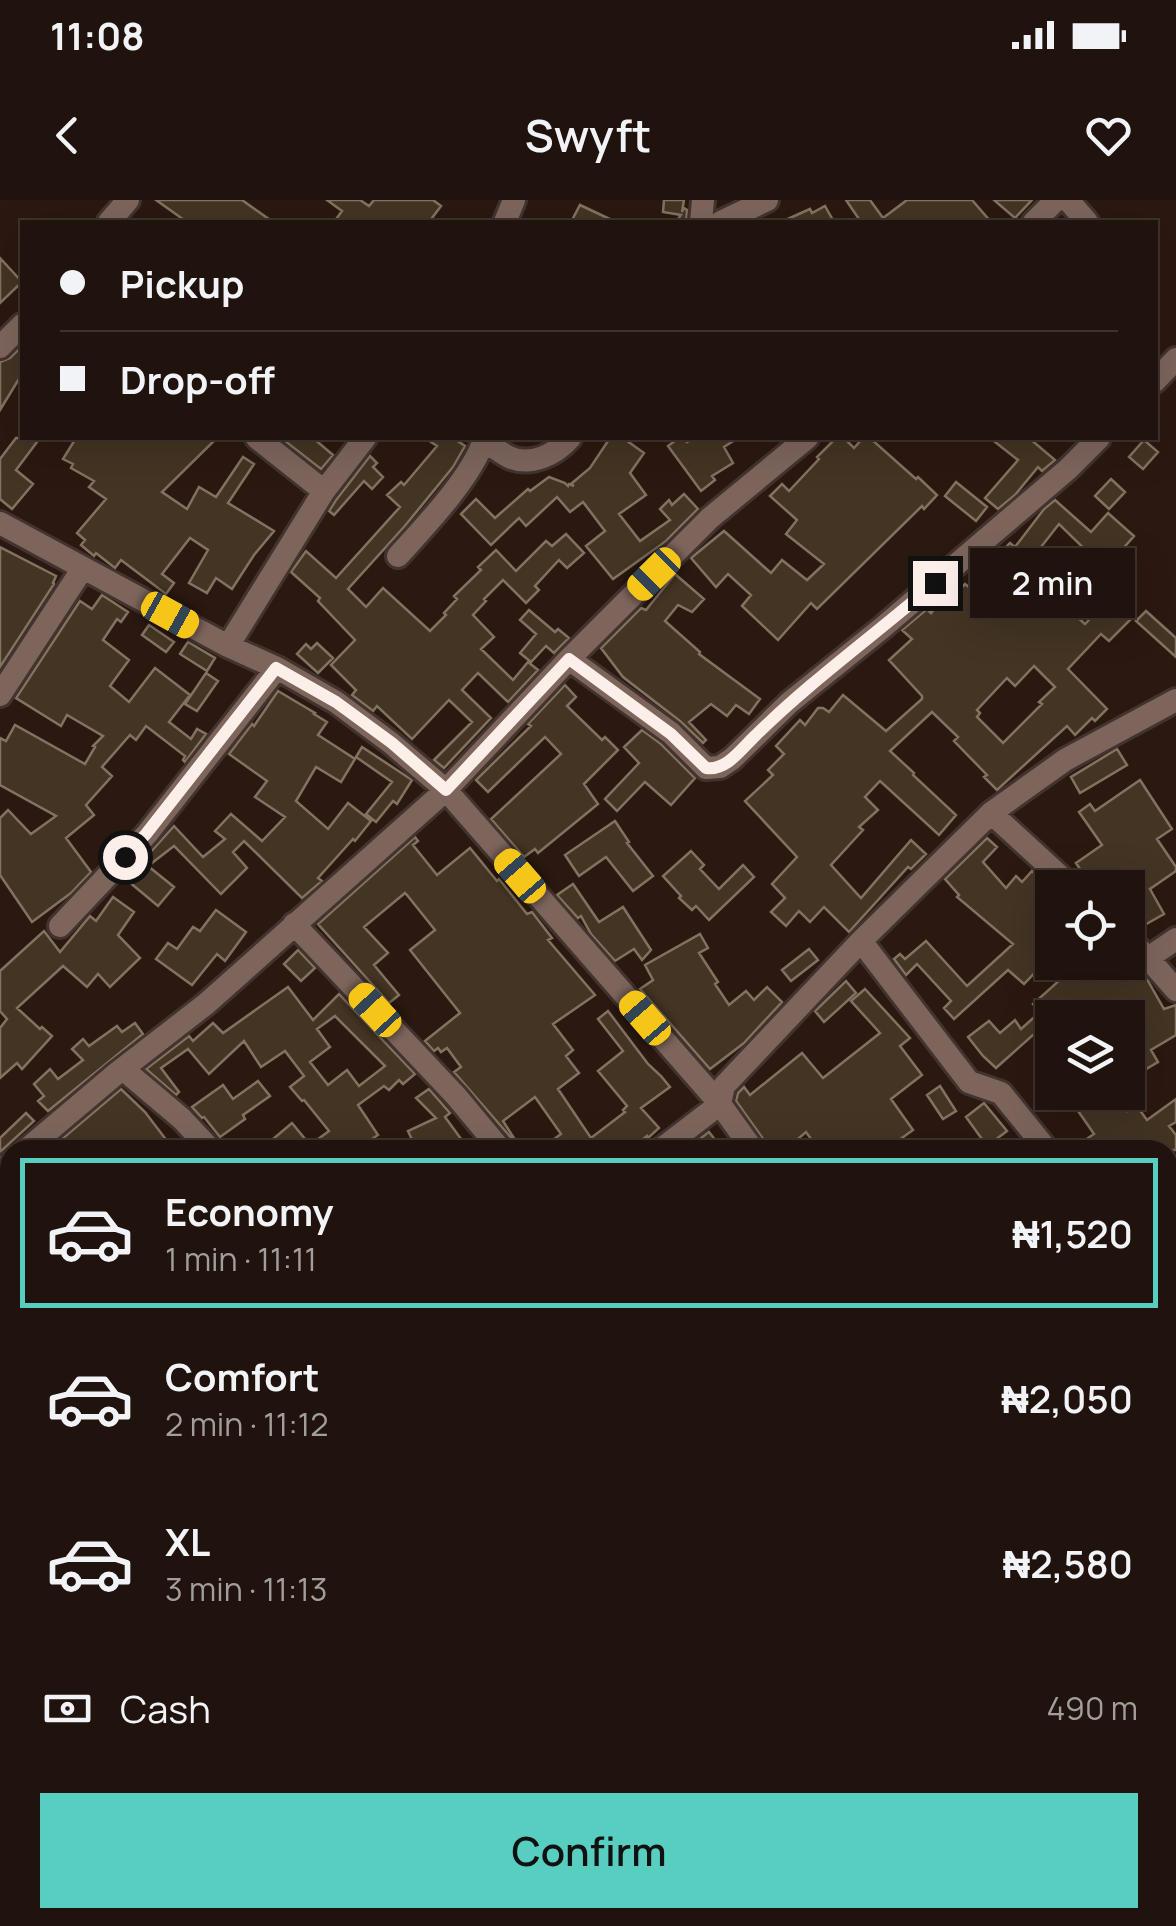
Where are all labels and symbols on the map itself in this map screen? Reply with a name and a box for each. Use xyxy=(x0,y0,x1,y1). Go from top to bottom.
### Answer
car xyxy=(622,542,686,606)
callout: 2 min xyxy=(970,548,1135,618)
route end xyxy=(913,561,958,606)
car xyxy=(136,587,204,643)
route start xyxy=(103,835,148,880)
car xyxy=(489,844,551,908)
car xyxy=(344,978,406,1042)
car xyxy=(614,986,676,1050)

